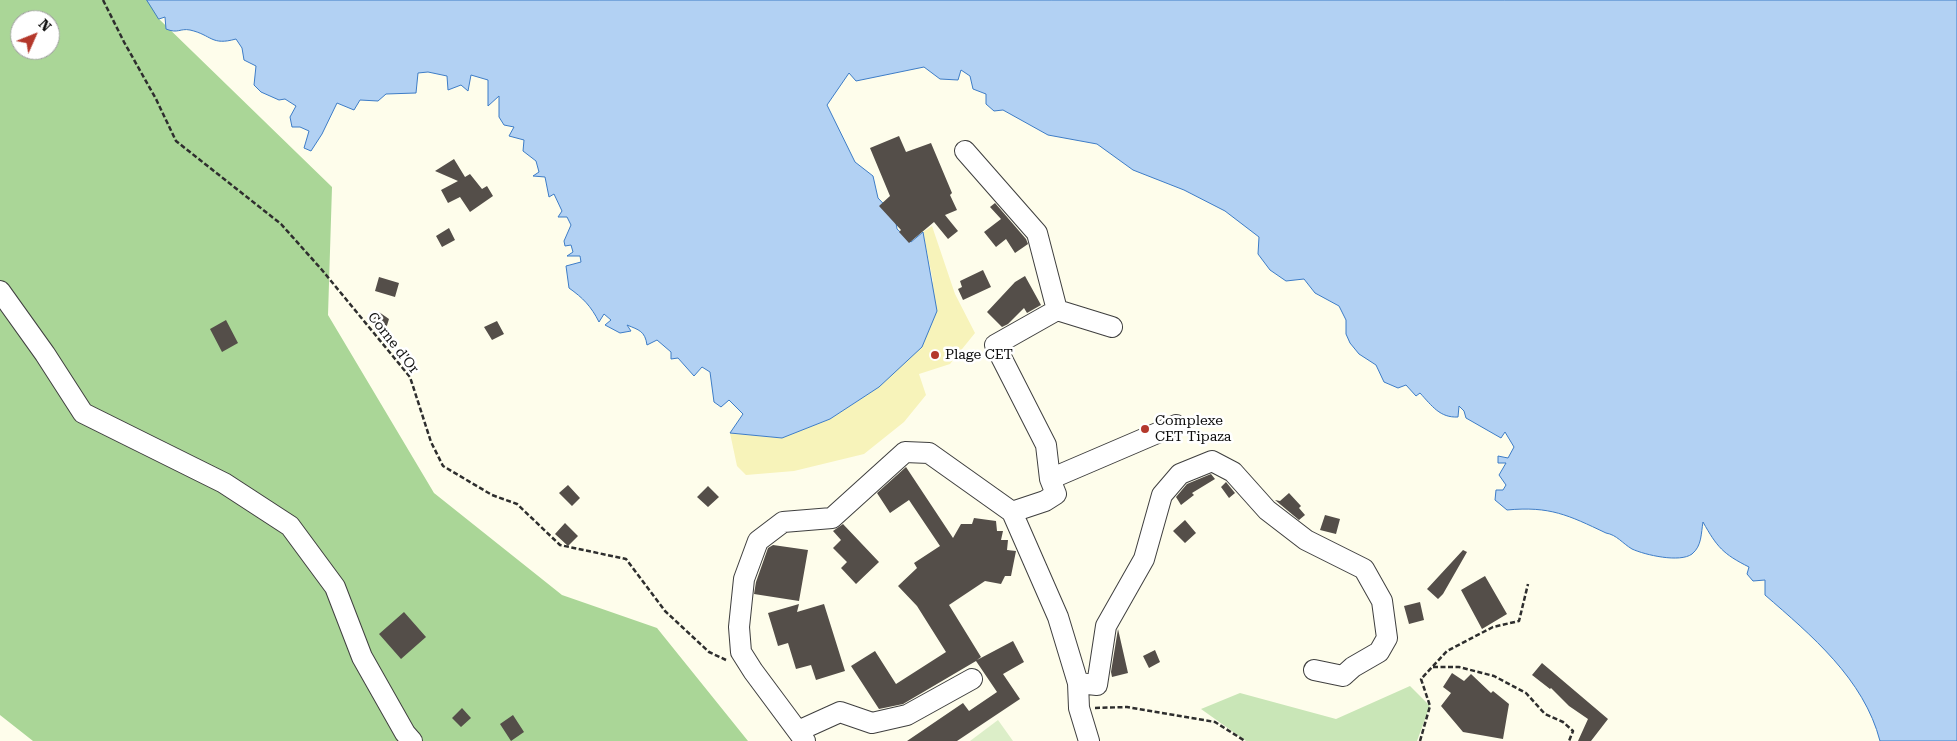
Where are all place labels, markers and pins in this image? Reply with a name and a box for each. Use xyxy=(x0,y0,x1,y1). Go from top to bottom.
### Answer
place label: Plage CET xyxy=(945,347,1013,363)
marker: Plage CET xyxy=(929,349,941,361)
place label: Complexe CET Tipaza xyxy=(1155,413,1231,446)
marker: Complexe CET Tipaza xyxy=(1139,423,1151,435)

